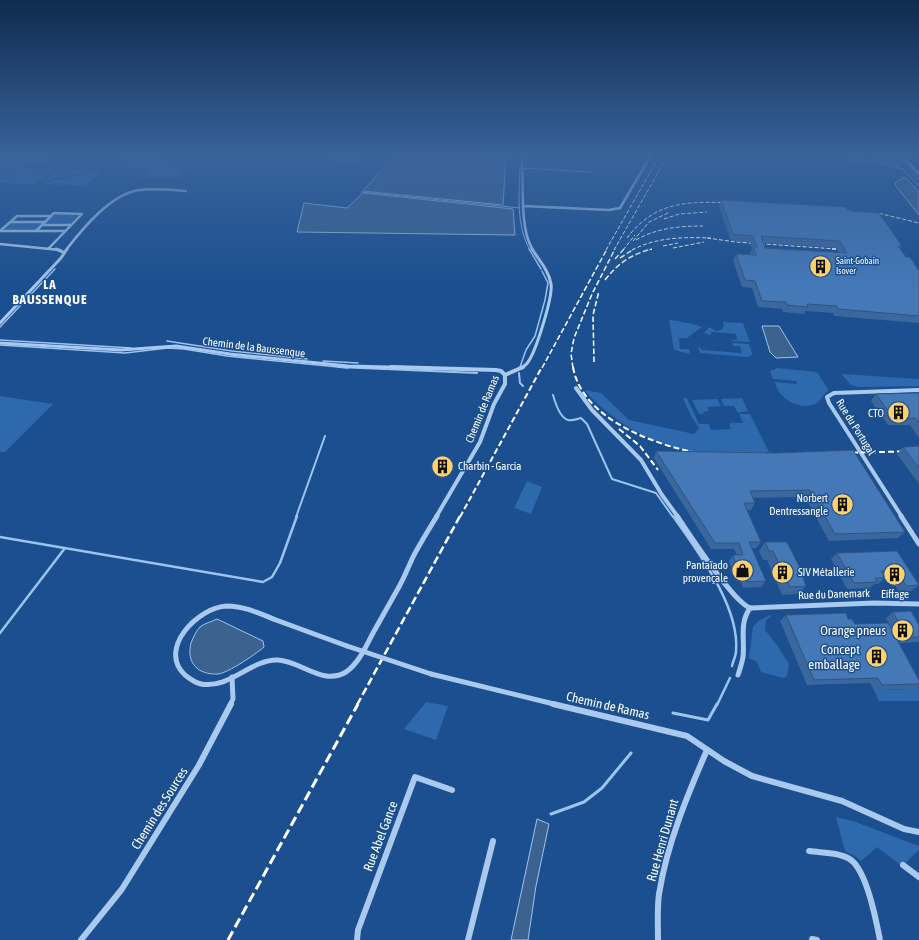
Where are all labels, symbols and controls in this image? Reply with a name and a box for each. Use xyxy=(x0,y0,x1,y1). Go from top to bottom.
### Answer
building icon: Saint-Gobain Isover xyxy=(808,253,834,279)
place label: Saint-Gobain Isover xyxy=(836,256,879,276)
district label: LA BAUSSENQUE xyxy=(12,277,88,307)
street label: Chemin de la Baussenque xyxy=(202,335,306,359)
street label: Chemin de Ramas xyxy=(463,373,501,445)
street label: Rue du Portugal xyxy=(834,397,878,457)
building icon: CTO xyxy=(886,400,912,426)
place label: CTO xyxy=(868,407,884,419)
building icon: Charbin - Garcia xyxy=(430,453,456,479)
place label: Charbin - Garcia xyxy=(458,460,521,472)
building icon: Norbert Dentressangle xyxy=(830,491,856,517)
place label: Norbert Dentressangle xyxy=(769,492,828,517)
shop icon: Pantaïado provençale xyxy=(730,558,756,584)
place label: Pantaïado provençale xyxy=(683,559,728,584)
building icon: SIV Métallerie xyxy=(769,559,795,585)
building icon: Eiffage xyxy=(882,561,908,587)
place label: SIV Métallerie xyxy=(798,566,854,578)
street label: Rue du Danemark xyxy=(798,587,870,601)
place label: Eiffage xyxy=(881,588,909,600)
building icon: Orange pneus xyxy=(889,617,915,643)
place label: Orange pneus xyxy=(820,623,886,638)
place label: Concept emballage xyxy=(808,642,860,672)
building icon: Concept emballage xyxy=(863,643,889,669)
street label: Chemin de Ramas xyxy=(565,689,651,722)
street label: Chemin des Sources xyxy=(128,764,191,852)
street label: Rue Henri Dunant xyxy=(644,797,681,883)
street label: Rue Abel Gance xyxy=(360,799,401,873)

